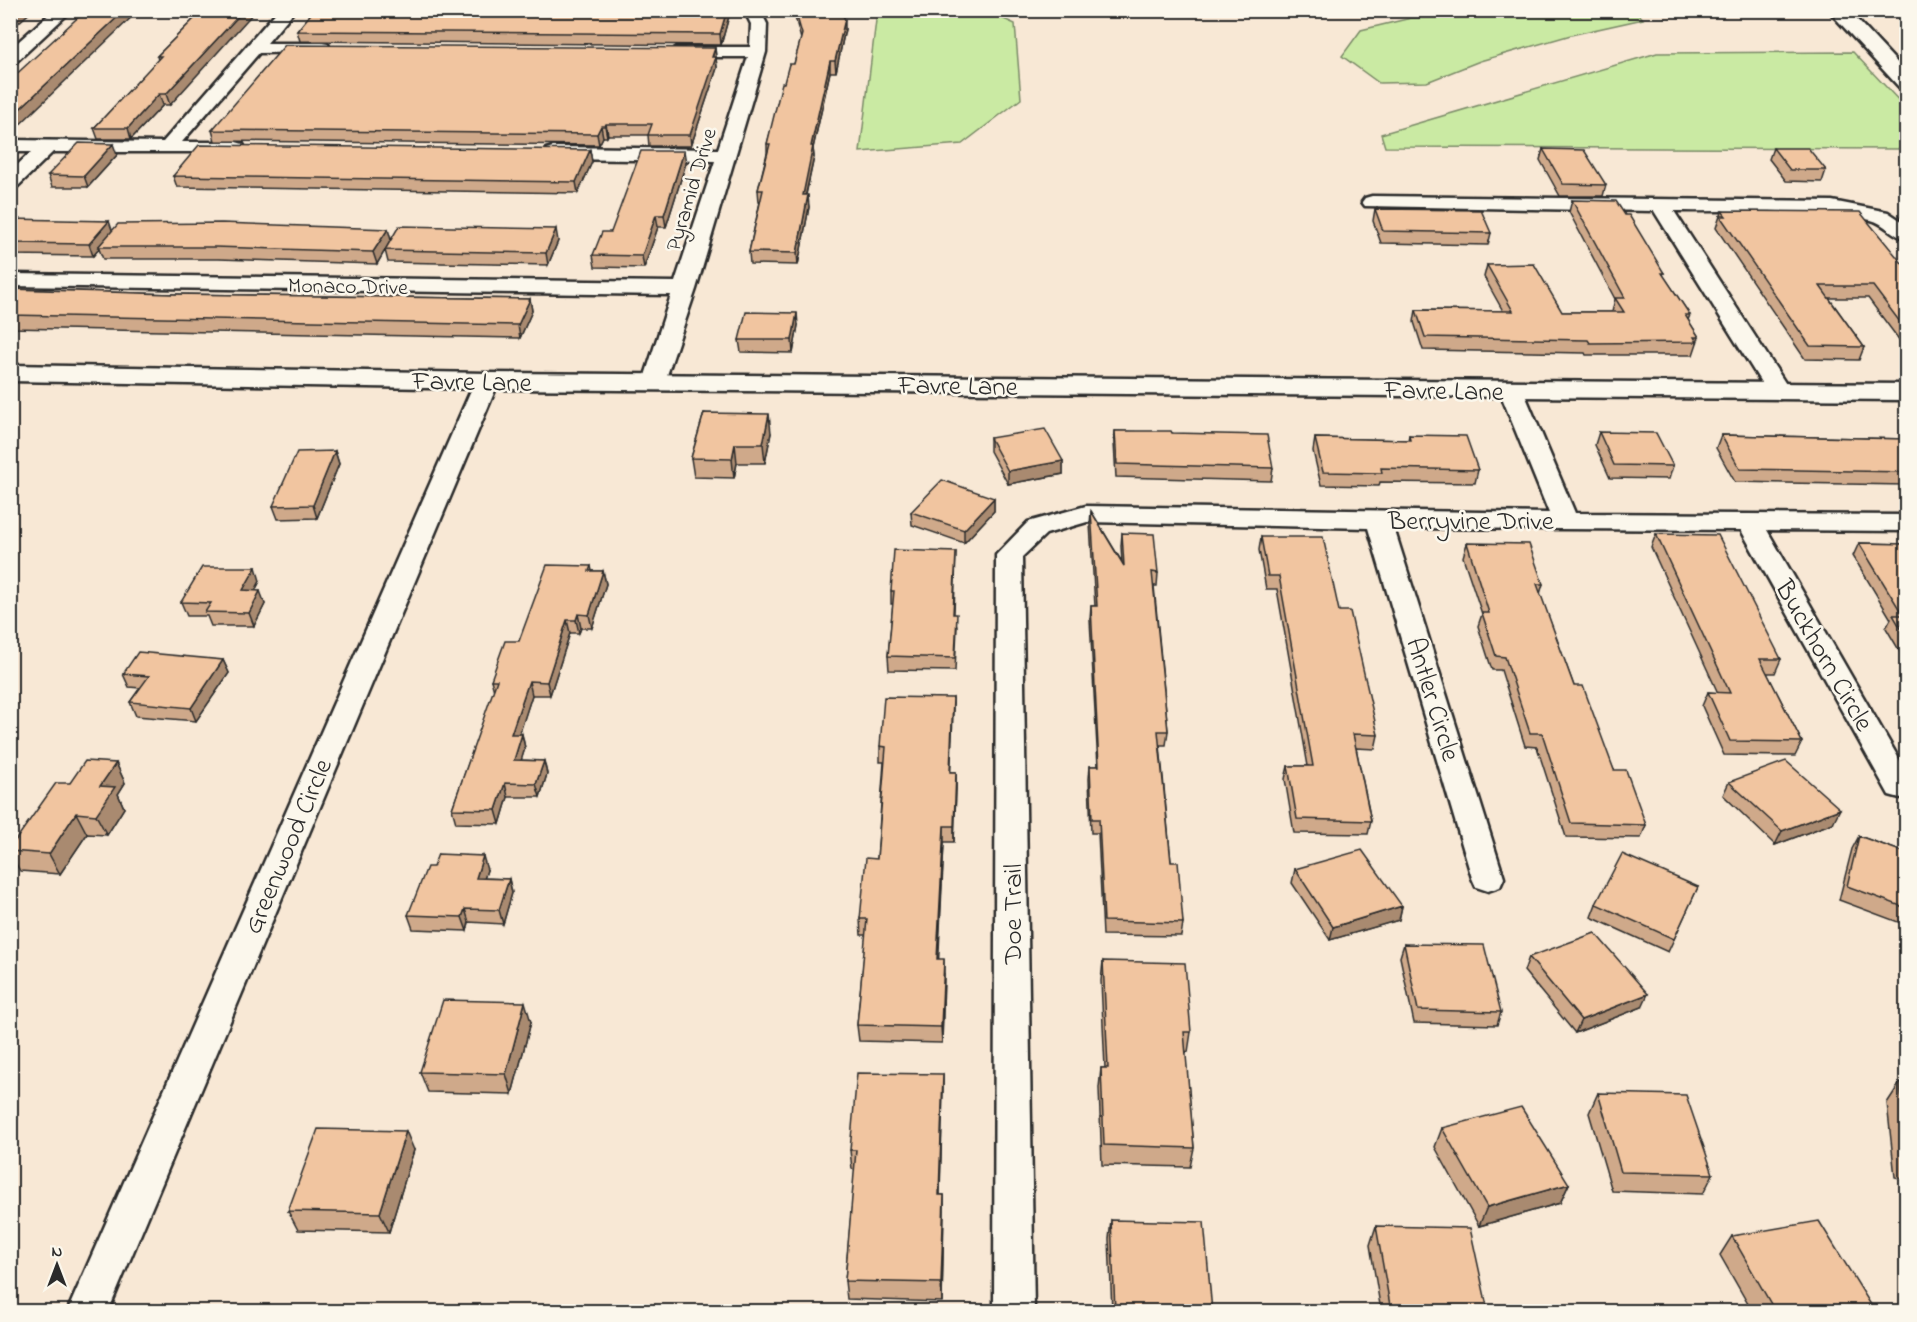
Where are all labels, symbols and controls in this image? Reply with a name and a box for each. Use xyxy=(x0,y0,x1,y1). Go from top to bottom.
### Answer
street label: Pyramid Drive xyxy=(659,124,728,256)
street label: Monaco Drive xyxy=(288,271,408,305)
street label: Favre Lane xyxy=(411,363,533,404)
street label: Favre Lane xyxy=(897,367,1019,408)
street label: Favre Lane xyxy=(1383,372,1505,413)
street label: Berryvine Drive xyxy=(1387,503,1555,542)
street label: Buckhorn Circle xyxy=(1763,572,1883,740)
street label: Antler Circle xyxy=(1394,633,1469,767)
street label: Greenwood Circle xyxy=(235,752,344,941)
street label: Doe Trail xyxy=(995,864,1034,965)
north arrow xyxy=(27,1235,87,1295)
text: N xyxy=(52,1240,63,1264)

